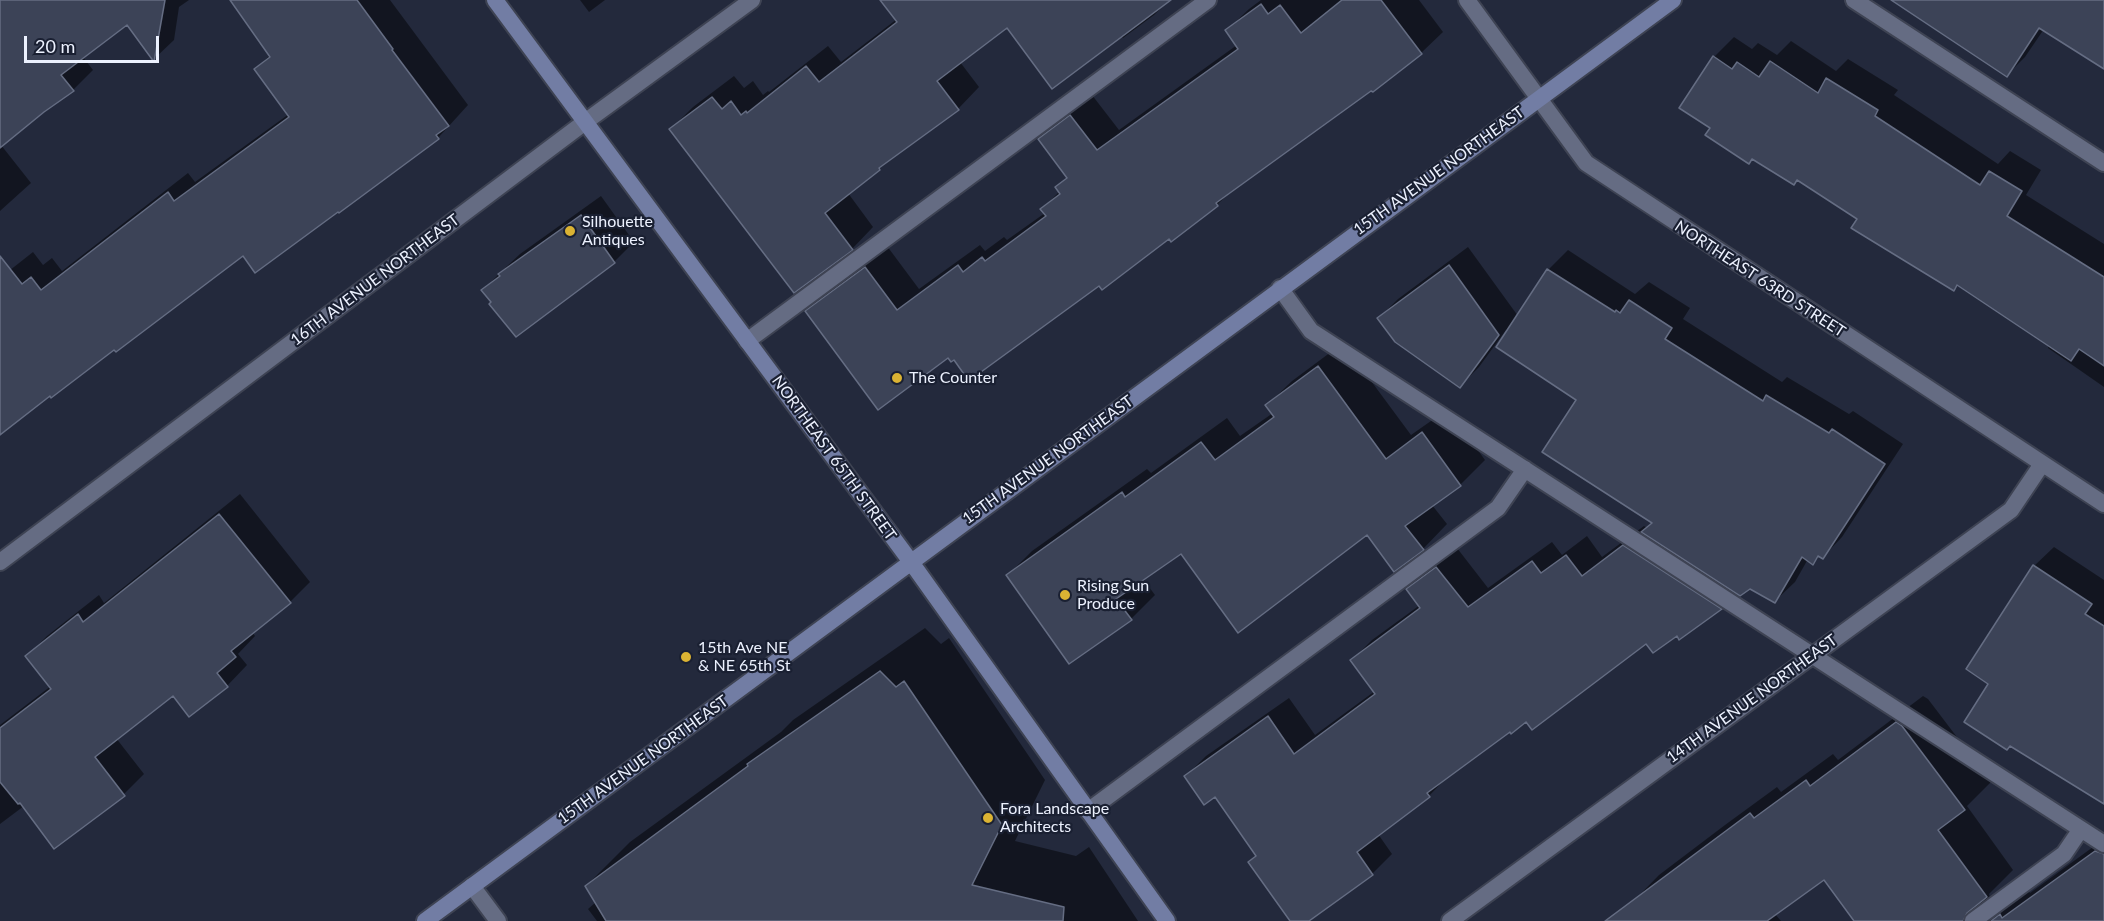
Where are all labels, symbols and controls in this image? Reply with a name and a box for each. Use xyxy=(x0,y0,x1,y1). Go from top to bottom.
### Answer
scale bar xyxy=(27,24,162,62)
text: 20 m xyxy=(35,35,75,57)
street label: 15TH AVENUE NORTHEAST xyxy=(1350,103,1528,239)
street label: 16TH AVENUE NORTHEAST xyxy=(287,210,463,350)
place label: Silhouette Antiques xyxy=(582,212,653,250)
street label: NORTHEAST 63RD STREET xyxy=(1671,217,1849,341)
marker: Silhouette Antiques xyxy=(563,224,577,238)
place label: The Counter xyxy=(909,368,997,388)
marker: The Counter xyxy=(890,371,904,385)
street label: NORTHEAST 65TH STREET xyxy=(768,372,900,544)
street label: 15TH AVENUE NORTHEAST xyxy=(959,392,1137,528)
place label: Rising Sun Produce xyxy=(1077,576,1149,614)
marker: Rising Sun Produce xyxy=(1058,588,1072,602)
street label: 14TH AVENUE NORTHEAST xyxy=(1663,631,1841,767)
place label: 15th Ave NE & NE 65th St xyxy=(698,638,790,676)
marker: 15th Ave NE & NE 65th St xyxy=(679,650,693,664)
street label: 15TH AVENUE NORTHEAST xyxy=(554,692,732,828)
place label: Fora Landscape Architects xyxy=(1000,799,1109,837)
marker: Fora Landscape Architects xyxy=(981,811,995,825)

